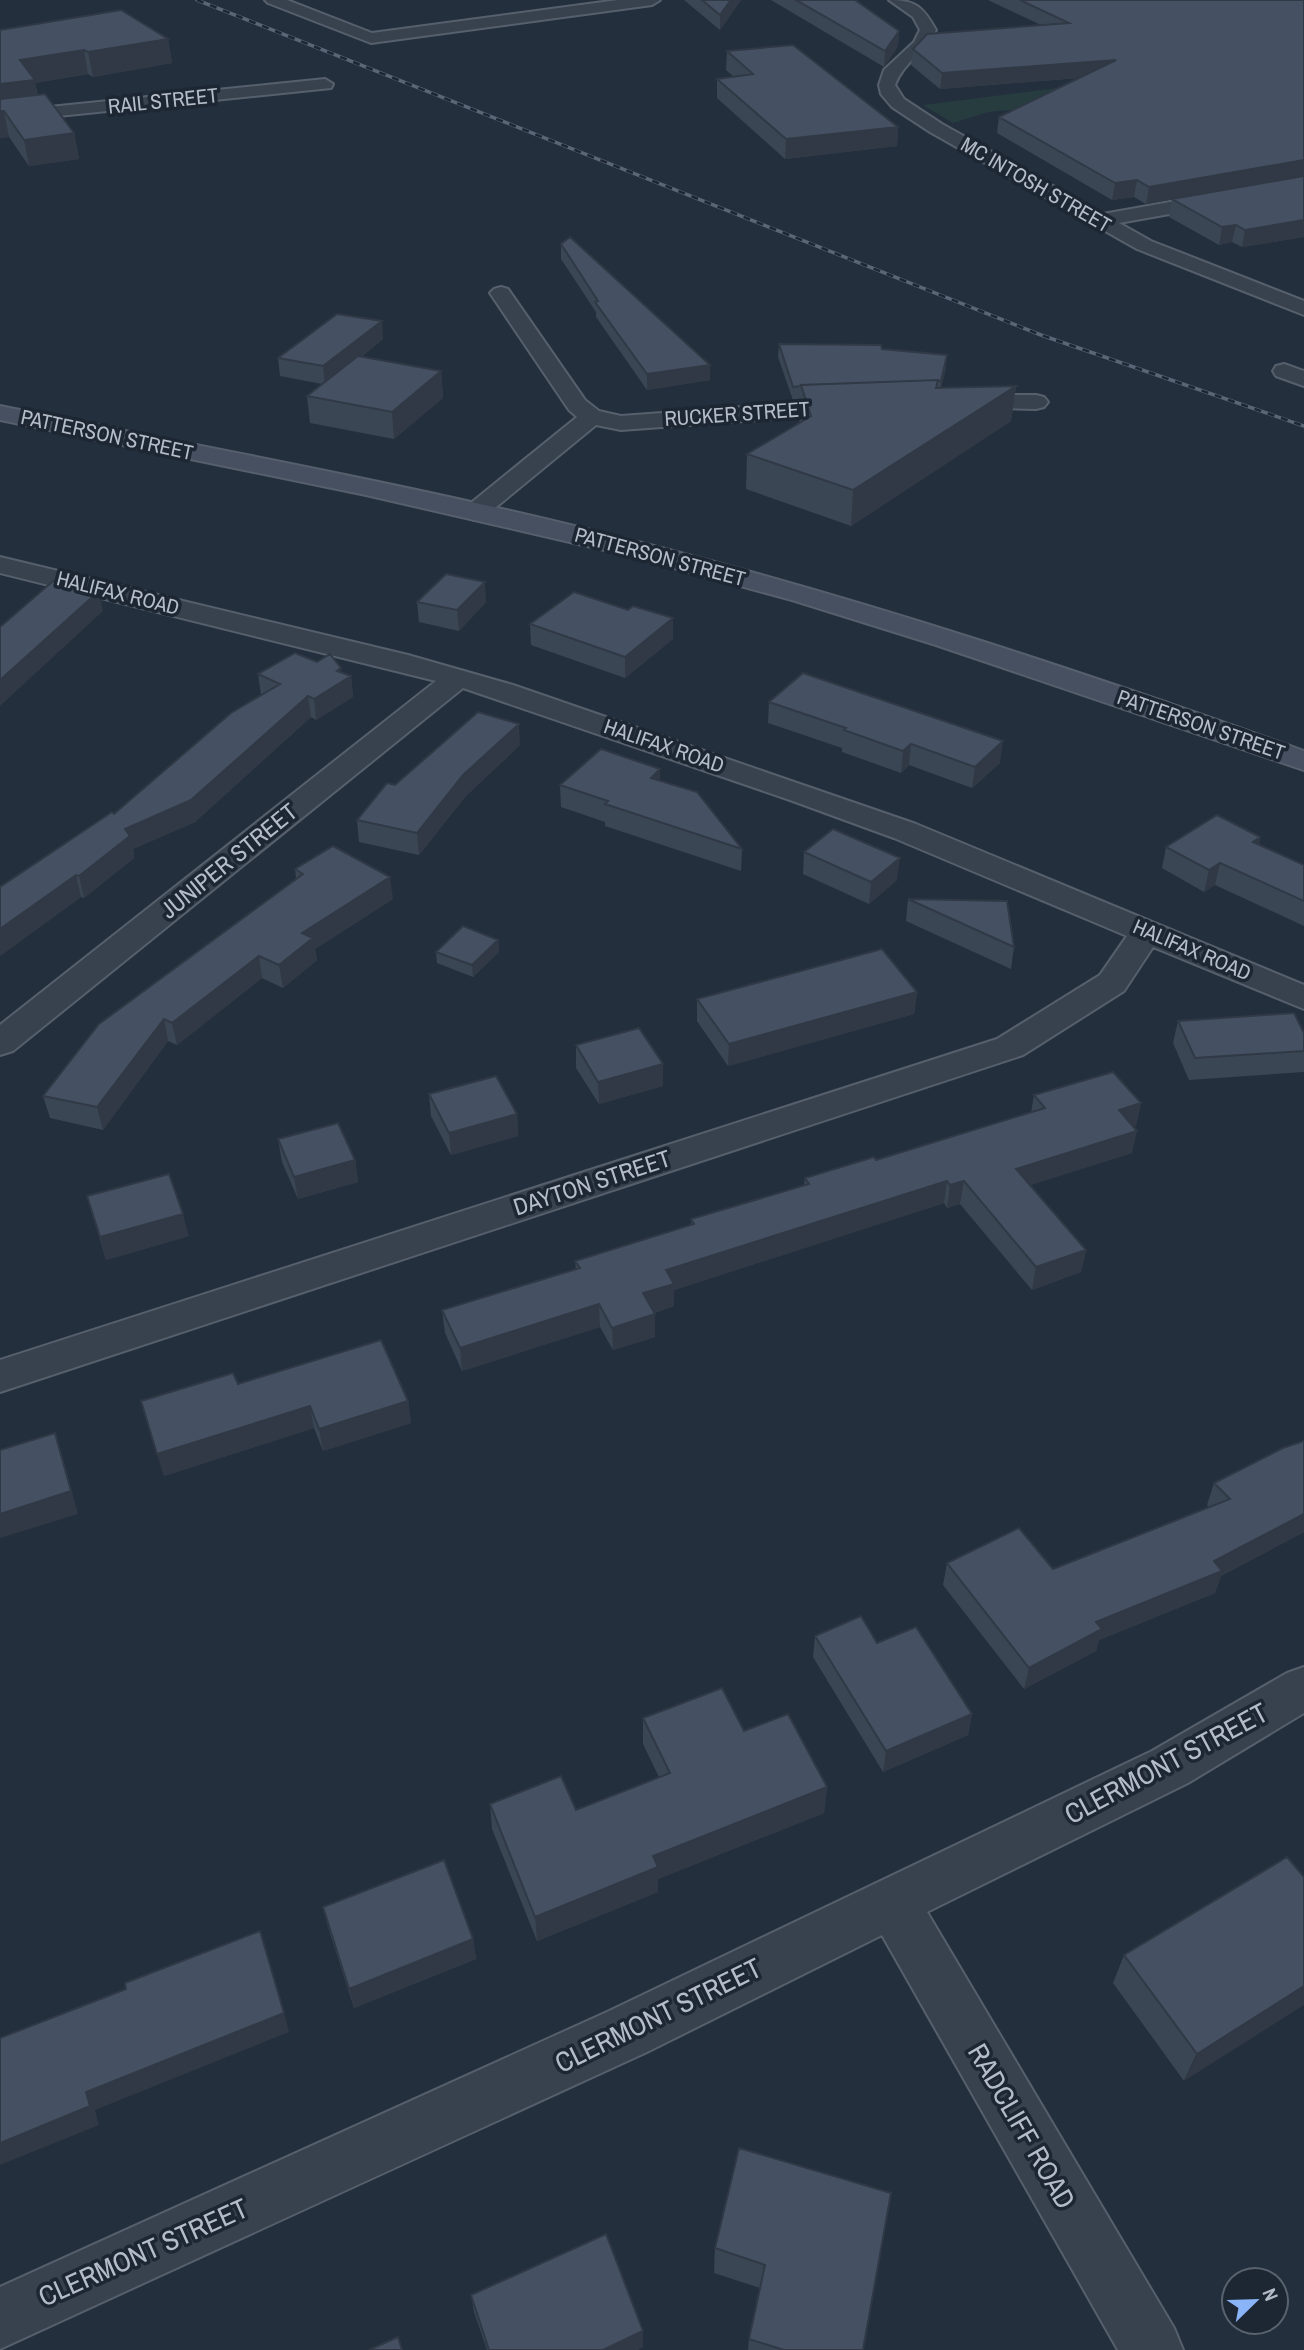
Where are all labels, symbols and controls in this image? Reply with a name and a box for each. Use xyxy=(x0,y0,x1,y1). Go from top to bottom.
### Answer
street label: RAIL STREET xyxy=(107,80,220,121)
street label: MC INTOSH STREET xyxy=(956,130,1117,240)
street label: RUCKER STREET xyxy=(663,394,811,433)
street label: PATTERSON STREET xyxy=(18,402,196,467)
street label: PATTERSON STREET xyxy=(572,520,749,593)
street label: HALIFAX ROAD xyxy=(54,563,182,622)
street label: PATTERSON STREET xyxy=(1113,682,1289,767)
street label: HALIFAX ROAD xyxy=(600,711,728,780)
street label: JUNIPER STREET xyxy=(153,795,303,925)
street label: HALIFAX ROAD xyxy=(1129,912,1256,987)
street label: DAYTON STREET xyxy=(509,1142,674,1223)
street label: CLERMONT STREET xyxy=(1058,1693,1274,1833)
street label: CLERMONT STREET xyxy=(548,1949,768,2081)
street label: RADCLIFF ROAD xyxy=(959,2036,1085,2216)
street label: CLERMONT STREET xyxy=(32,2189,254,2315)
north arrow xyxy=(1220,2266,1290,2336)
text: N xyxy=(1256,2284,1285,2305)

